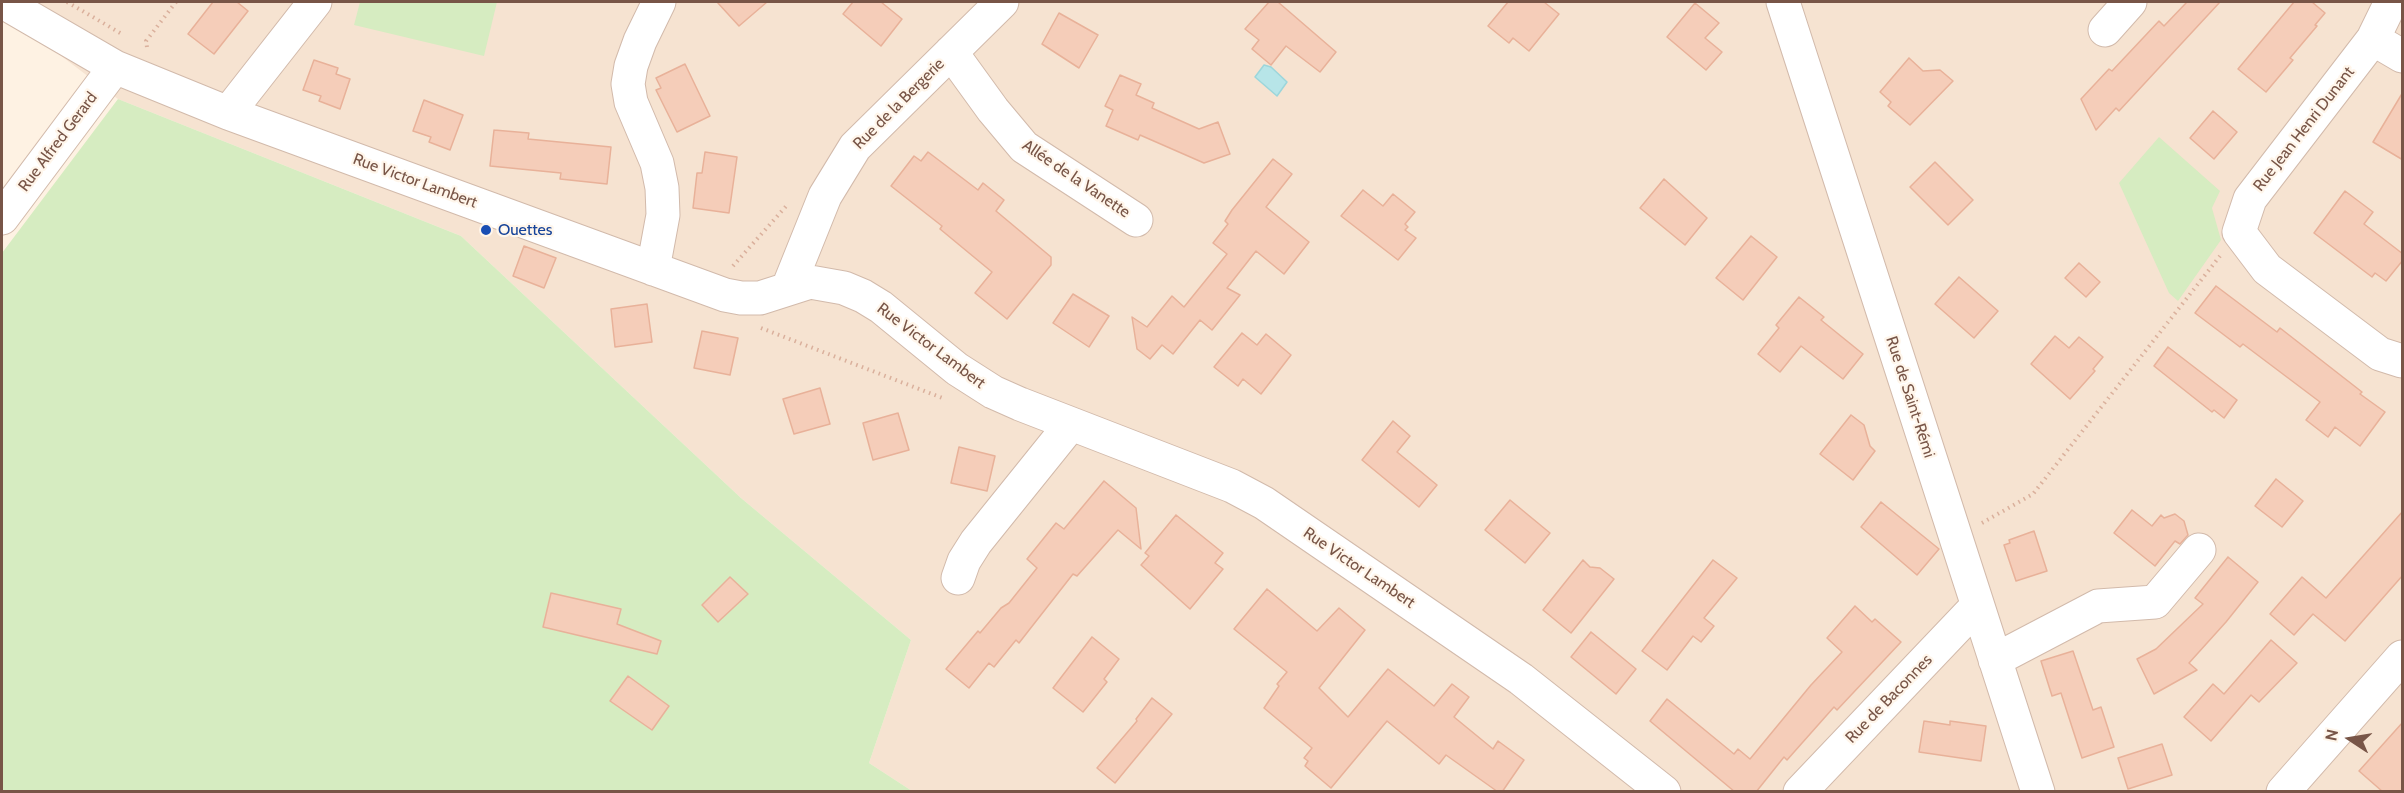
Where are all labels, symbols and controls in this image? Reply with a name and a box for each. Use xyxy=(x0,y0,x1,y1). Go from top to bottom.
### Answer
street label: Rue de la Bergerie xyxy=(849,54,949,154)
street label: Rue Jean Henri Dunant xyxy=(2249,63,2359,195)
street label: Rue Alfred Gerard xyxy=(14,89,102,195)
street label: Allée de la Vanette xyxy=(1018,136,1134,222)
street label: Rue Victor Lambert xyxy=(350,150,480,212)
place label: Ouettes xyxy=(498,220,552,240)
marker: Ouettes xyxy=(479,223,493,237)
street label: Rue Victor Lambert xyxy=(873,299,989,393)
street label: Rue de Saint-Rémi xyxy=(1881,334,1939,460)
street label: Rue Victor Lambert xyxy=(1299,523,1419,613)
street label: Rue de Baconnes xyxy=(1842,651,1936,747)
north arrow xyxy=(2320,709,2380,769)
text: N xyxy=(2321,728,2342,743)

